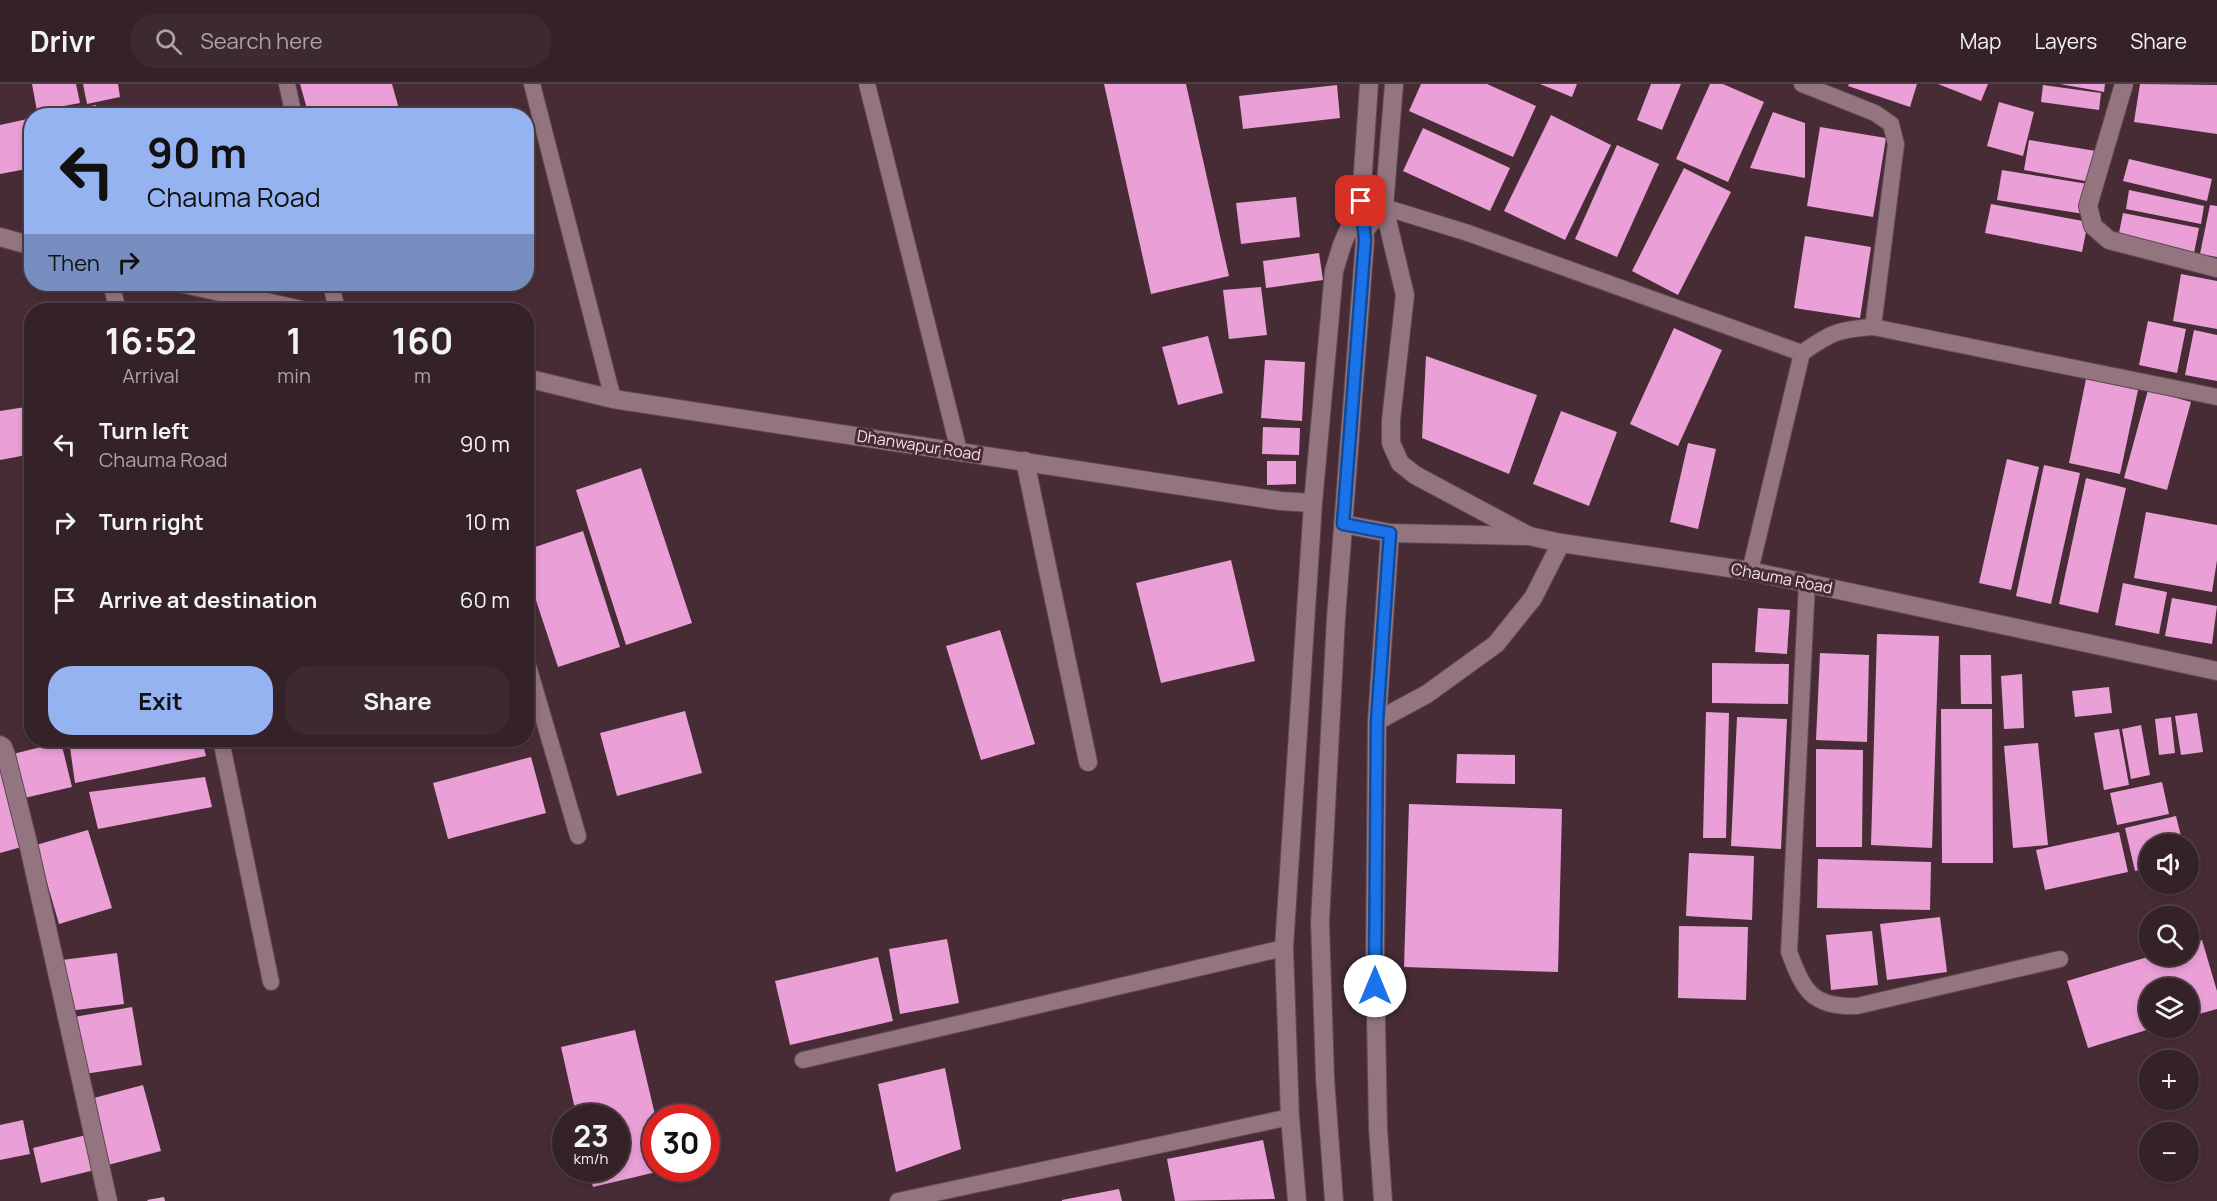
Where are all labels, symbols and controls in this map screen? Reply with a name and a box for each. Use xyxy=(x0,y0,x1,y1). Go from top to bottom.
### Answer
search box xyxy=(131,14,551,68)
text: Drivr xyxy=(30,22,95,60)
icon: search xyxy=(152,25,185,58)
text: Search here xyxy=(200,26,323,56)
text: Map xyxy=(1960,27,2001,55)
text: Layers xyxy=(2034,27,2097,55)
text: Share xyxy=(2130,27,2187,55)
text: 90 m xyxy=(147,123,247,181)
icon: left xyxy=(48,132,126,210)
pin xyxy=(1335,175,1386,226)
text: Chauma Road xyxy=(147,178,321,215)
icon: arrive xyxy=(1344,184,1377,217)
icon: right xyxy=(112,246,145,279)
text: Then xyxy=(48,248,100,278)
text: 16:52 xyxy=(105,316,197,365)
text: 1 xyxy=(286,316,302,365)
text: 160 xyxy=(392,316,453,365)
text: Arrival xyxy=(122,362,179,389)
text: min xyxy=(277,362,311,389)
text: m xyxy=(414,362,431,389)
text: Turn left xyxy=(99,416,189,446)
street label: Dhanwapur Road xyxy=(855,424,983,466)
icon: left xyxy=(48,428,81,461)
text: 90 m xyxy=(460,429,510,459)
text: Chauma Road xyxy=(99,446,228,473)
icon: right xyxy=(48,506,81,539)
text: Turn right xyxy=(99,507,204,537)
text: 10 m xyxy=(465,507,510,537)
street label: Chauma Road xyxy=(1729,557,1835,599)
icon: arrive xyxy=(48,584,81,617)
text: Arrive at destination xyxy=(99,585,317,615)
text: 60 m xyxy=(460,585,510,615)
button: Exit xyxy=(48,666,273,735)
button: Share xyxy=(285,666,510,735)
map controls xyxy=(2139,834,2199,1182)
button: sound xyxy=(2139,834,2199,894)
button: search xyxy=(2139,906,2199,966)
position arrow xyxy=(1343,954,1407,1018)
button: layers xyxy=(2139,978,2199,1038)
button: + xyxy=(2139,1050,2199,1110)
speed limit sign: 30 xyxy=(642,1104,720,1182)
text: 23 xyxy=(573,1115,609,1156)
button: − xyxy=(2139,1122,2199,1182)
text: km/h xyxy=(574,1148,608,1169)

